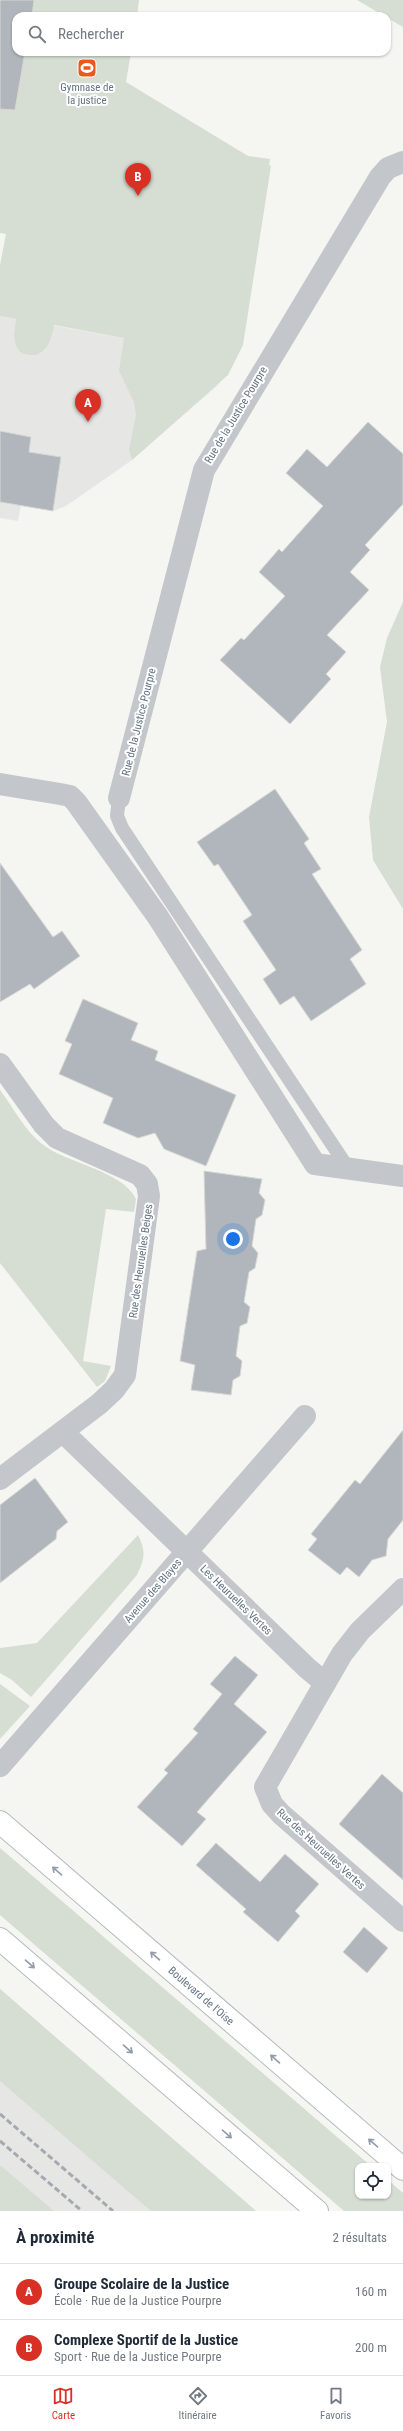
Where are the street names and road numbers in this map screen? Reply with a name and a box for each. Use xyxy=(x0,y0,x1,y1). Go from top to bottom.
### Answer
street label: Rue de la Justice Pourpre xyxy=(202,364,270,466)
street label: Rue de la Justice Pourpre xyxy=(119,667,159,777)
street label: Rue des Heuruelles Beiges xyxy=(127,1203,155,1319)
street label: Avenue des Blayes xyxy=(122,1556,184,1626)
street label: Les Heuruelles Vertes xyxy=(197,1562,275,1638)
street label: Rue des Heuruelles Vertes xyxy=(274,1806,368,1892)
street label: Boulevard de l'Oise xyxy=(166,1964,236,2028)

